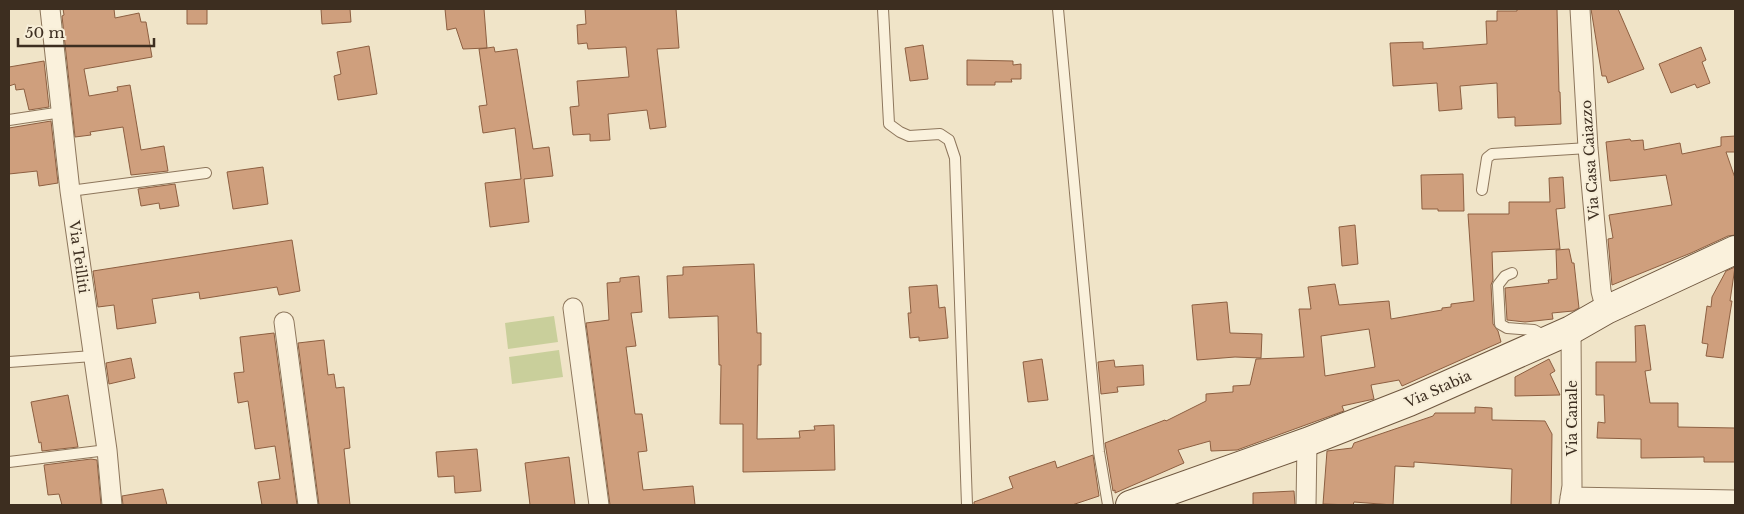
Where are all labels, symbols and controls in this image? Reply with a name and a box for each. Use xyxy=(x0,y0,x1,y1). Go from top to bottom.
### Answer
scale bar xyxy=(18,15,154,47)
text: 50 m xyxy=(25,23,65,42)
street label: Via Casa Caiazzo xyxy=(1577,99,1603,222)
street label: Via Teilliti xyxy=(65,218,93,295)
street label: Via Stabia xyxy=(1401,366,1474,412)
street label: Via Canale xyxy=(1563,380,1581,457)

